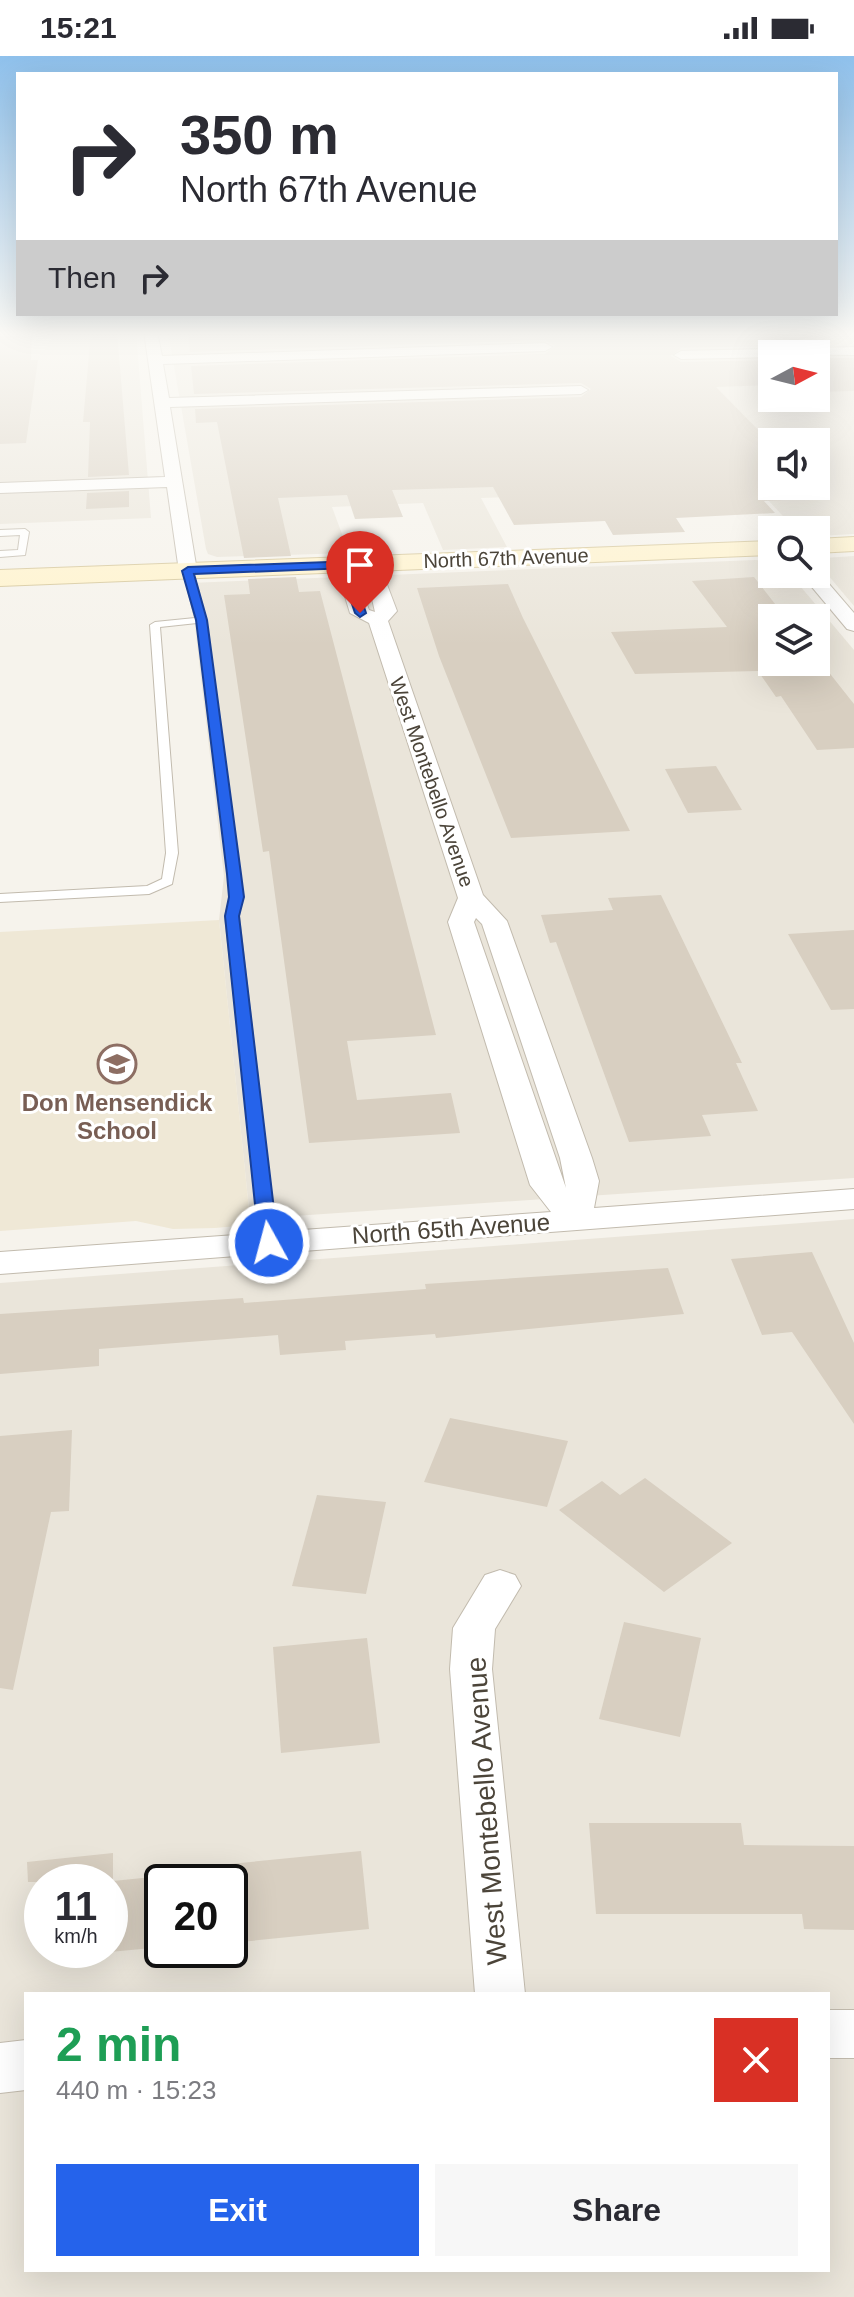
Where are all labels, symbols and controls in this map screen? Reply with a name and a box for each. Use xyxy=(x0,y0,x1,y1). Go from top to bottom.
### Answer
text: 15:21 xyxy=(40,11,117,44)
text: 350 m xyxy=(180,103,339,166)
icon: right xyxy=(48,104,152,208)
text: North 67th Avenue xyxy=(180,169,478,210)
icon: right xyxy=(132,256,176,300)
text: Then xyxy=(48,261,116,294)
north arrow xyxy=(758,340,830,412)
map controls xyxy=(758,340,830,676)
button: sound xyxy=(758,428,830,500)
button: search xyxy=(758,516,830,588)
pin xyxy=(326,531,394,613)
icon: arrive xyxy=(338,543,382,587)
street label: North 67th Avenue xyxy=(423,544,589,572)
button: layers xyxy=(758,604,830,676)
street label: West Montebello Avenue xyxy=(386,674,478,890)
school or university icon: Don Mensendick School xyxy=(96,1043,138,1085)
place label: Don Mensendick School xyxy=(22,1089,213,1144)
position arrow xyxy=(227,1201,311,1285)
street label: North 65th Avenue xyxy=(351,1208,551,1249)
street label: West Montebello Avenue xyxy=(460,1656,513,1966)
speed limit sign: 20 xyxy=(144,1864,248,1968)
text: 11 xyxy=(55,1884,97,1928)
text: km/h xyxy=(54,1925,98,1947)
text: 2 min xyxy=(56,2018,181,2071)
button: close xyxy=(714,2018,798,2102)
text: 440 m · 15:23 xyxy=(56,2075,216,2105)
button: Exit xyxy=(56,2164,419,2256)
button: Share xyxy=(435,2164,798,2256)

